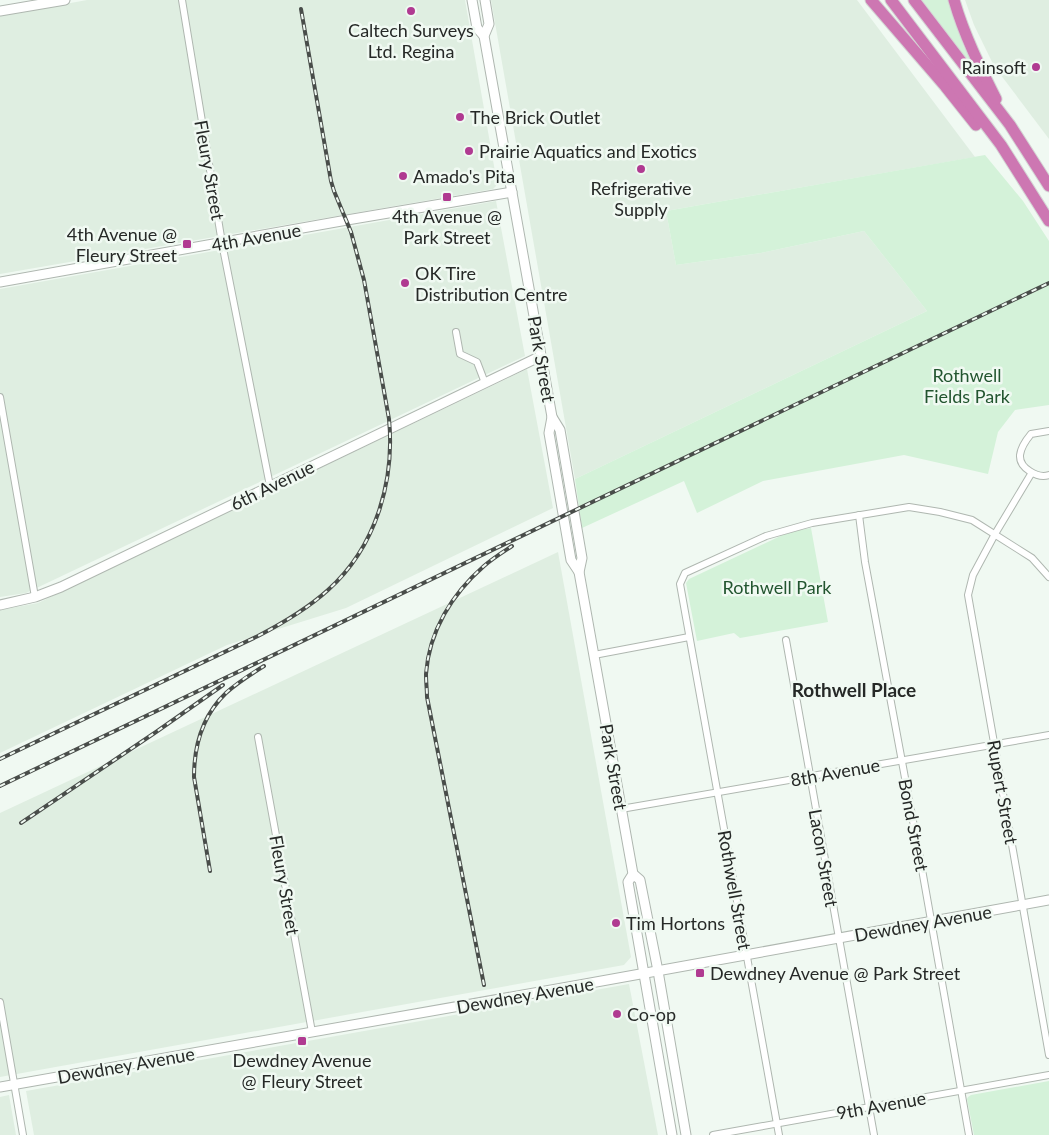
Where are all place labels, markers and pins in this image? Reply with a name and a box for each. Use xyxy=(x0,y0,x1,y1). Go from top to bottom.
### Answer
marker: Caltech Surveys Ltd. Regina xyxy=(405,5,417,17)
place label: Caltech Surveys Ltd. Regina xyxy=(348,19,474,62)
place label: Rainsoft xyxy=(961,56,1027,78)
marker: Rainsoft xyxy=(1030,61,1042,73)
place label: The Brick Outlet xyxy=(470,106,601,128)
marker: The Brick Outlet xyxy=(454,111,466,123)
place label: Prairie Aquatics and Exotics xyxy=(479,140,697,162)
marker: Prairie Aquatics and Exotics xyxy=(463,145,475,157)
marker: Refrigerative Supply xyxy=(635,163,647,175)
place label: Amado's Pita xyxy=(413,165,515,187)
marker: Amado's Pita xyxy=(397,170,409,182)
place label: Refrigerative Supply xyxy=(591,177,691,220)
marker: 4th Avenue @ Park Street xyxy=(441,191,453,203)
place label: 4th Avenue @ Park Street xyxy=(392,205,502,248)
place label: 4th Avenue @ Fleury Street xyxy=(67,223,178,266)
marker: 4th Avenue @ Fleury Street xyxy=(181,238,193,250)
place label: OK Tire Distribution Centre xyxy=(415,262,567,305)
marker: OK Tire Distribution Centre xyxy=(399,277,411,289)
place label: Tim Hortons xyxy=(626,912,725,934)
marker: Tim Hortons xyxy=(610,917,622,929)
place label: Dewdney Avenue @ Park Street xyxy=(710,962,961,984)
marker: Dewdney Avenue @ Park Street xyxy=(694,967,706,979)
place label: Co-op xyxy=(627,1003,676,1025)
marker: Co-op xyxy=(611,1008,623,1020)
marker: Dewdney Avenue @ Fleury Street xyxy=(296,1035,308,1047)
place label: Dewdney Avenue @ Fleury Street xyxy=(233,1049,371,1092)

